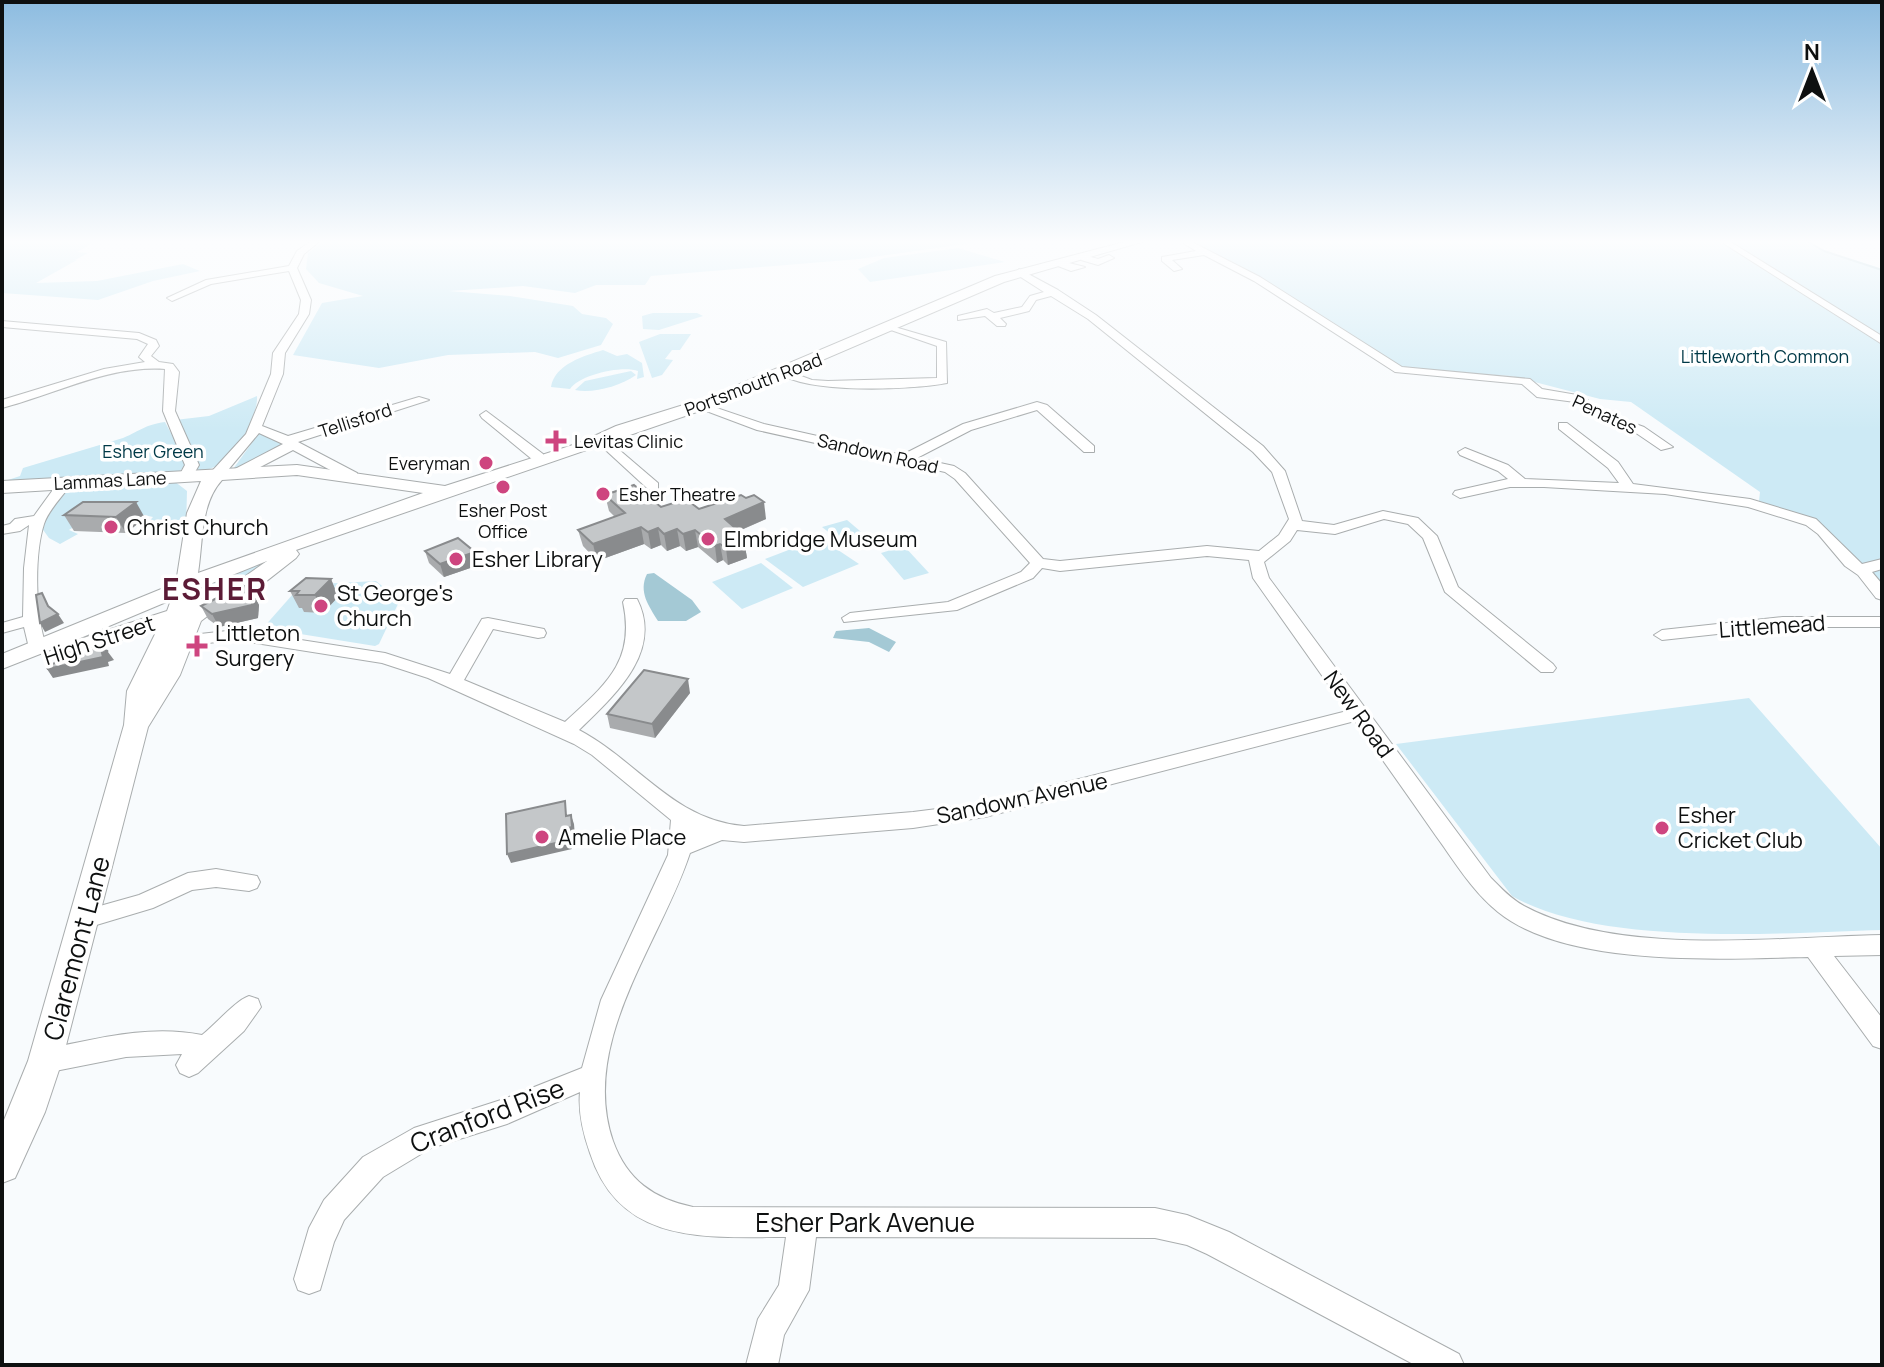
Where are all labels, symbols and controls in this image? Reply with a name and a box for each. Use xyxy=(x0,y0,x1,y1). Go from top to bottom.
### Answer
north arrow xyxy=(1772,32,1852,112)
text: N xyxy=(1804,37,1820,67)
park label: Littleworth Common xyxy=(1681,344,1849,368)
street label: Portsmouth Road xyxy=(681,347,825,421)
street label: Penates xyxy=(1569,389,1641,439)
street label: Tellisford xyxy=(315,397,395,443)
street label: Sandown Road xyxy=(815,427,941,479)
place label: Levitas Clinic xyxy=(574,429,683,453)
marker: Levitas Clinic xyxy=(545,430,567,452)
park label: Esher Green xyxy=(102,439,204,463)
place label: Everyman xyxy=(389,451,470,475)
marker: Everyman xyxy=(477,454,495,472)
street label: Lammas Lane xyxy=(53,465,167,495)
marker: Esher Post Office xyxy=(494,478,512,496)
place label: Esher Theatre xyxy=(619,482,736,506)
marker: Esher Theatre xyxy=(594,485,612,503)
place label: Esher Post Office xyxy=(458,498,548,543)
place label: Christ Church xyxy=(127,512,268,542)
marker: Christ Church xyxy=(102,518,120,536)
place label: Elmbridge Museum xyxy=(724,524,917,554)
marker: Elmbridge Museum xyxy=(699,530,717,548)
place label: Esher Library xyxy=(472,544,603,574)
marker: Esher Library xyxy=(447,550,465,568)
district label: ESHER xyxy=(162,568,268,609)
place label: St George's Church xyxy=(337,578,453,633)
marker: St George's Church xyxy=(312,597,330,615)
street label: Littlemead xyxy=(1718,607,1826,645)
street label: High Street xyxy=(40,608,159,672)
place label: Littleton Surgery xyxy=(215,618,300,673)
marker: Littleton Surgery xyxy=(186,635,208,657)
street label: New Road xyxy=(1317,664,1401,764)
street label: Sandown Avenue xyxy=(934,765,1110,831)
place label: Esher Cricket Club xyxy=(1678,800,1803,855)
marker: Esher Cricket Club xyxy=(1653,819,1671,837)
place label: Amelie Place xyxy=(558,822,686,852)
marker: Amelie Place xyxy=(533,828,551,846)
street label: Claremont Lane xyxy=(34,852,118,1044)
street label: Cranford Rise xyxy=(405,1069,569,1161)
street label: Esher Park Avenue xyxy=(755,1204,975,1240)

